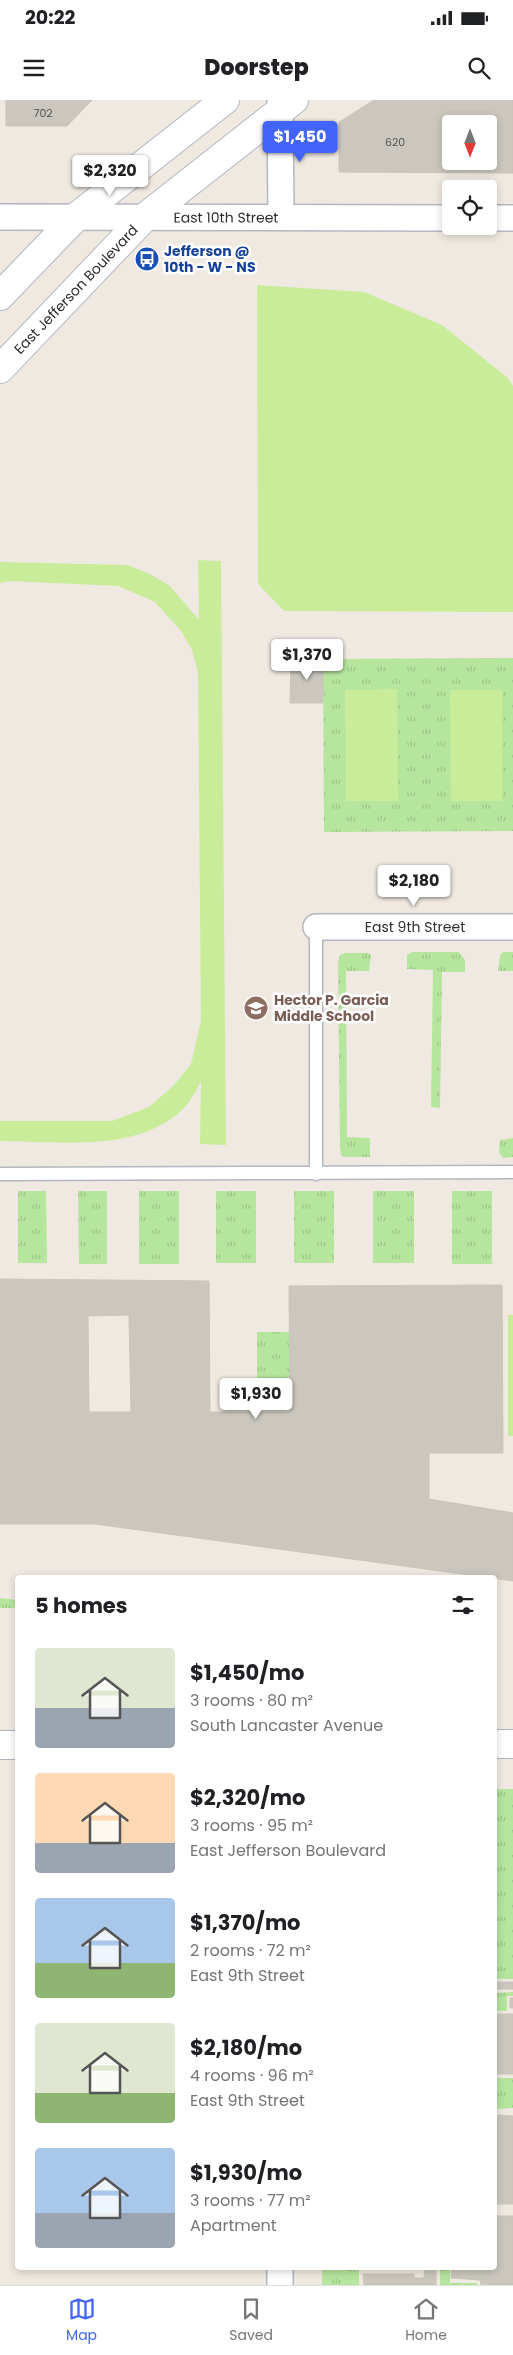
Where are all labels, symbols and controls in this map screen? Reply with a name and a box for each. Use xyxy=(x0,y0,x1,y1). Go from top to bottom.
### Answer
text: 20:22 xyxy=(25,4,75,31)
text: Doorstep xyxy=(204,52,309,83)
icon: menu xyxy=(20,54,48,82)
icon: search xyxy=(465,54,493,82)
house number: 702 xyxy=(33,105,53,121)
north arrow xyxy=(442,115,498,170)
map controls xyxy=(442,115,497,235)
pin: $1,450 xyxy=(259,120,341,163)
text: $1,450 xyxy=(274,125,326,148)
house number: 620 xyxy=(385,134,405,150)
pin: $2,320 xyxy=(69,154,151,197)
text: $2,320 xyxy=(83,159,137,182)
button: locate xyxy=(442,180,497,235)
street label: East 10th Street xyxy=(173,207,279,228)
street label: East Jefferson Boulevard xyxy=(9,220,142,358)
place label: Jefferson @ 10th - W - NS xyxy=(164,241,256,277)
bus stop icon: Jefferson @ 10th - W - NS xyxy=(134,246,160,272)
pin: $1,370 xyxy=(266,638,348,681)
text: $1,370 xyxy=(282,643,332,666)
pin: $2,180 xyxy=(373,864,455,907)
text: $2,180 xyxy=(388,869,440,892)
street label: East 9th Street xyxy=(365,917,465,937)
place label: Hector P. Garcia Middle School xyxy=(274,990,389,1026)
school or university icon: Hector P. Garcia Middle School xyxy=(243,995,269,1021)
pin: $1,930 xyxy=(215,1378,297,1420)
text: $1,930 xyxy=(230,1382,282,1405)
text: 5 homes xyxy=(35,1591,128,1620)
icon: filters xyxy=(449,1591,477,1619)
text: $1,450/mo xyxy=(190,1658,304,1687)
icon: home xyxy=(75,1668,135,1728)
text: 3 rooms · 80 m² xyxy=(190,1689,313,1712)
text: South Lancaster Avenue xyxy=(190,1714,383,1737)
text: $2,320/mo xyxy=(190,1783,305,1812)
icon: home xyxy=(75,1793,135,1853)
text: 3 rooms · 95 m² xyxy=(190,1814,313,1837)
text: East Jefferson Boulevard xyxy=(190,1839,386,1862)
text: $1,370/mo xyxy=(190,1908,301,1937)
icon: home xyxy=(75,1918,135,1978)
text: 2 rooms · 72 m² xyxy=(190,1939,311,1962)
text: East 9th Street xyxy=(190,1964,305,1987)
text: $2,180/mo xyxy=(190,2033,302,2062)
icon: home xyxy=(75,2043,135,2103)
text: 4 rooms · 96 m² xyxy=(190,2064,314,2087)
text: East 9th Street xyxy=(190,2089,305,2112)
text: $1,930/mo xyxy=(190,2158,302,2187)
icon: home xyxy=(75,2168,135,2228)
text: 3 rooms · 77 m² xyxy=(190,2189,310,2212)
text: Apartment xyxy=(190,2214,277,2237)
tab: Map xyxy=(66,2295,97,2346)
tab: Saved xyxy=(229,2295,273,2346)
tab: Home xyxy=(405,2295,447,2346)

